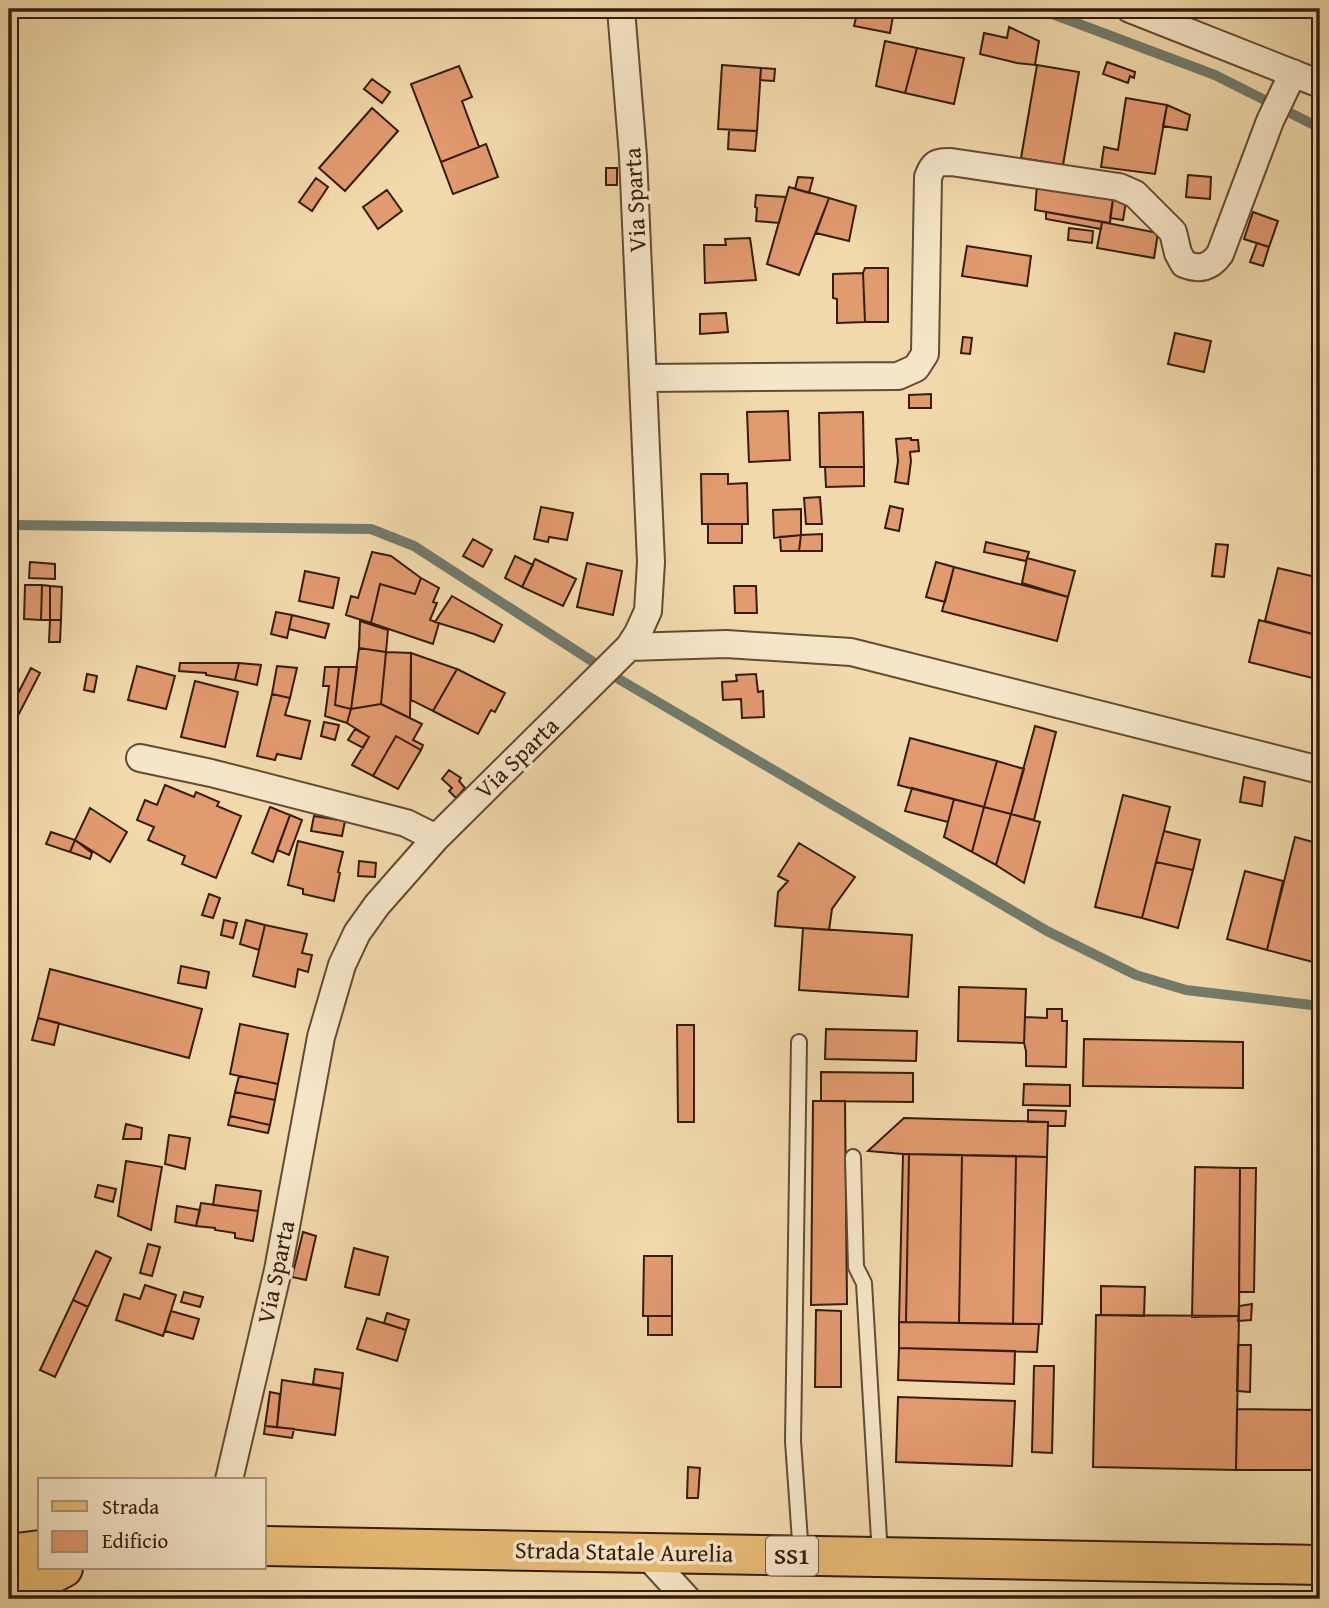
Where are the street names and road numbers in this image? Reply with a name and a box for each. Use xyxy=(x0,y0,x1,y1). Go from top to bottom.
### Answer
street label: Via Sparta xyxy=(614,146,655,253)
street label: Via Sparta xyxy=(467,708,567,807)
street label: Via Sparta xyxy=(247,1216,304,1327)
street label: Strada Statale Aurelia xyxy=(515,1532,734,1571)
road number: SS1 xyxy=(766,1536,818,1576)

